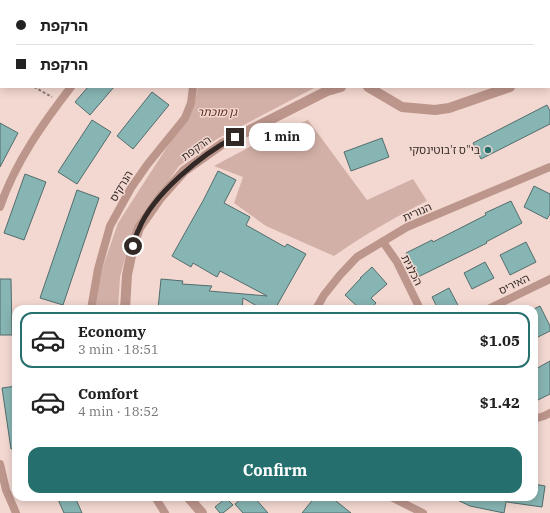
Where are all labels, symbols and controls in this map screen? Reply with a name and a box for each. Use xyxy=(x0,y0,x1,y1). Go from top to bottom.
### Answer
text: הרקפת xyxy=(40,16,88,35)
text: הרקפת xyxy=(40,55,88,74)
park label: גן מוכתר xyxy=(197,105,238,119)
callout: 1 min xyxy=(249,123,315,151)
route end xyxy=(226,128,244,146)
text: 1 min xyxy=(264,128,300,145)
street label: הרקפת xyxy=(178,132,214,164)
place label: בי"ס ז'בוטינסקי xyxy=(409,143,480,157)
marker: בי"ס ז'בוטינסקי xyxy=(483,145,493,155)
street label: הנרקיס xyxy=(106,168,136,204)
street label: הנורית xyxy=(400,199,434,225)
route start xyxy=(124,237,142,255)
street label: הכלנית xyxy=(398,252,426,288)
street label: האיריס xyxy=(496,271,532,297)
icon: car xyxy=(30,322,66,358)
text: Economy xyxy=(78,322,146,341)
text: $1.05 xyxy=(480,331,520,350)
text: 3 min · 18:51 xyxy=(78,341,159,358)
icon: car xyxy=(30,384,66,420)
text: Comfort xyxy=(78,384,138,403)
text: $1.42 xyxy=(480,393,520,412)
text: 4 min · 18:52 xyxy=(78,403,159,420)
button: Confirm xyxy=(28,447,522,493)

